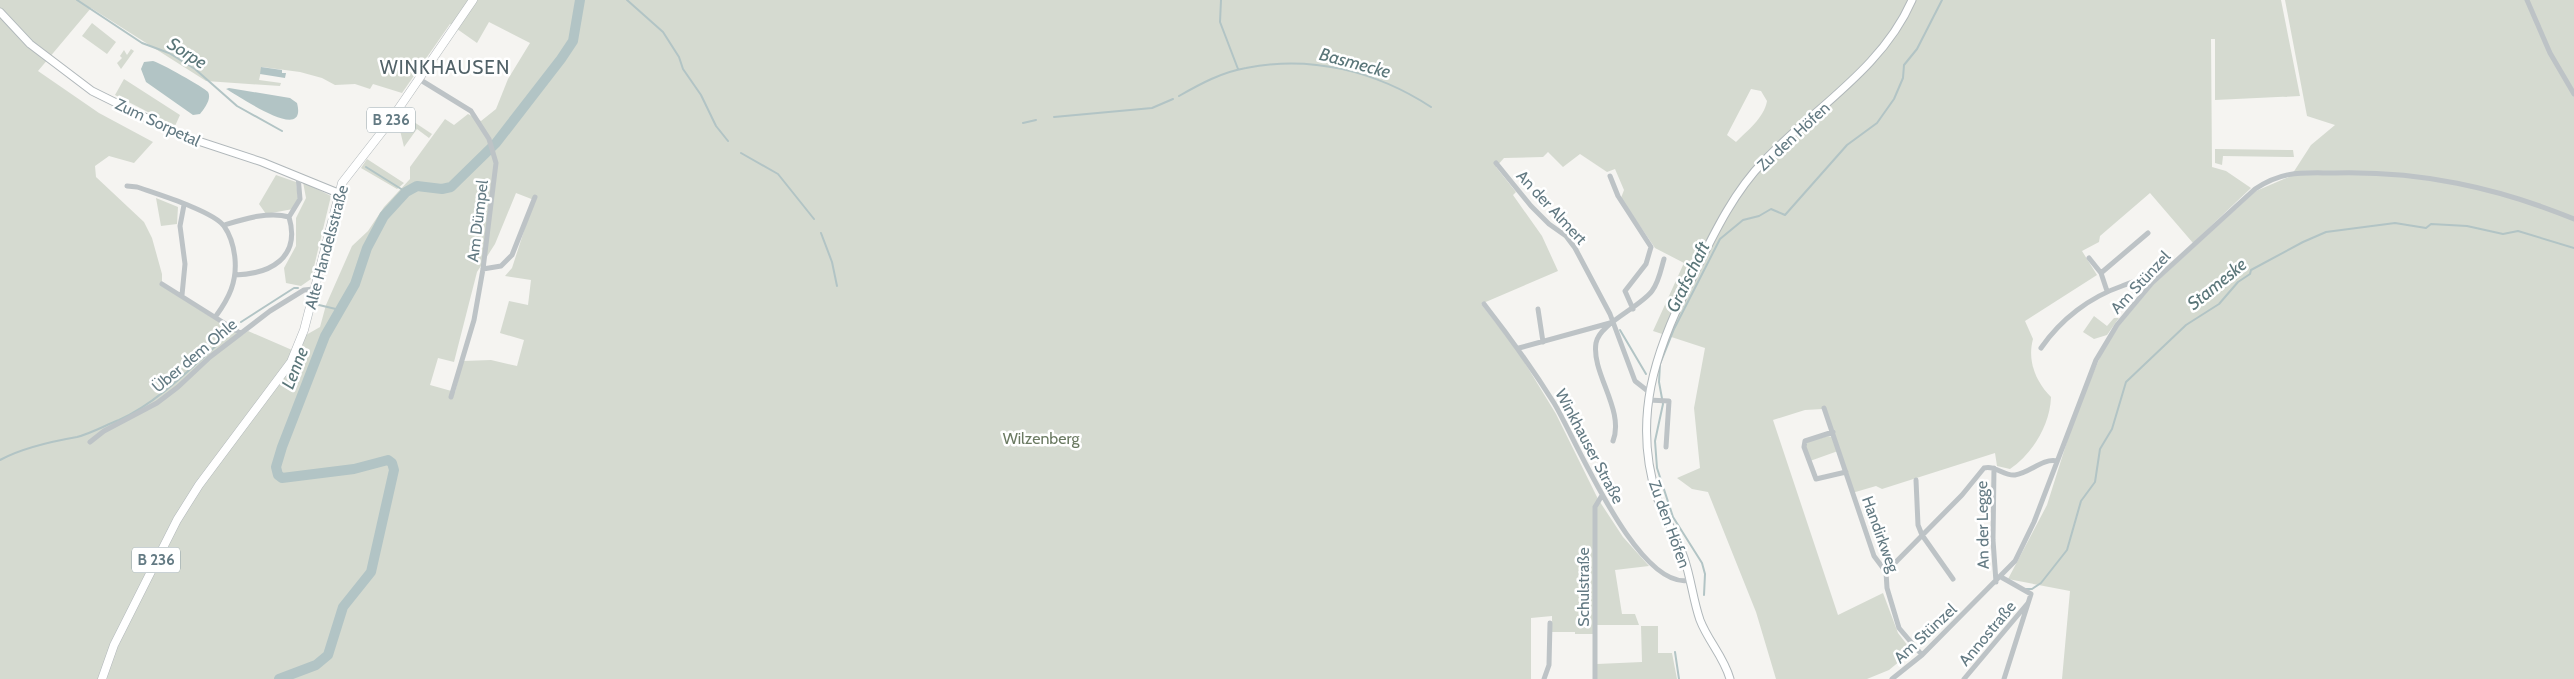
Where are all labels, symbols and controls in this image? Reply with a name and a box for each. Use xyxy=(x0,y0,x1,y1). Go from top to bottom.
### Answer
water label: Sorpe xyxy=(163,33,211,73)
water label: Basmecke xyxy=(1317,43,1393,83)
district label: WINKHAUSEN xyxy=(380,56,510,79)
street label: Zum Sorpetal xyxy=(112,95,203,150)
street label: Zu den Höfen xyxy=(1753,98,1833,175)
road number: B 236 xyxy=(367,108,415,132)
street label: An der Almert xyxy=(1513,166,1591,249)
street label: Am Dümpel xyxy=(463,179,492,263)
street label: Alte Handelsstraße xyxy=(301,183,352,311)
water label: Grafschaft xyxy=(1661,238,1715,316)
street label: Am Stünzel xyxy=(2107,247,2174,318)
water label: Stameske xyxy=(2183,253,2251,315)
street label: Über dem Ohle xyxy=(148,314,241,396)
water label: Lenne xyxy=(277,344,313,392)
street label: Winkhauser Straße xyxy=(1551,386,1628,507)
park label: Wilzenberg xyxy=(1003,429,1080,448)
street label: Zu den Höfen xyxy=(1645,478,1694,571)
street label: An der Legge xyxy=(1972,481,1993,569)
street label: Handirkweg xyxy=(1858,493,1903,576)
street label: Schulstraße xyxy=(1574,547,1593,627)
road number: B 236 xyxy=(132,548,180,572)
street label: Annostraße xyxy=(1955,597,2020,670)
street label: Am Stünzel xyxy=(1890,599,1961,667)

